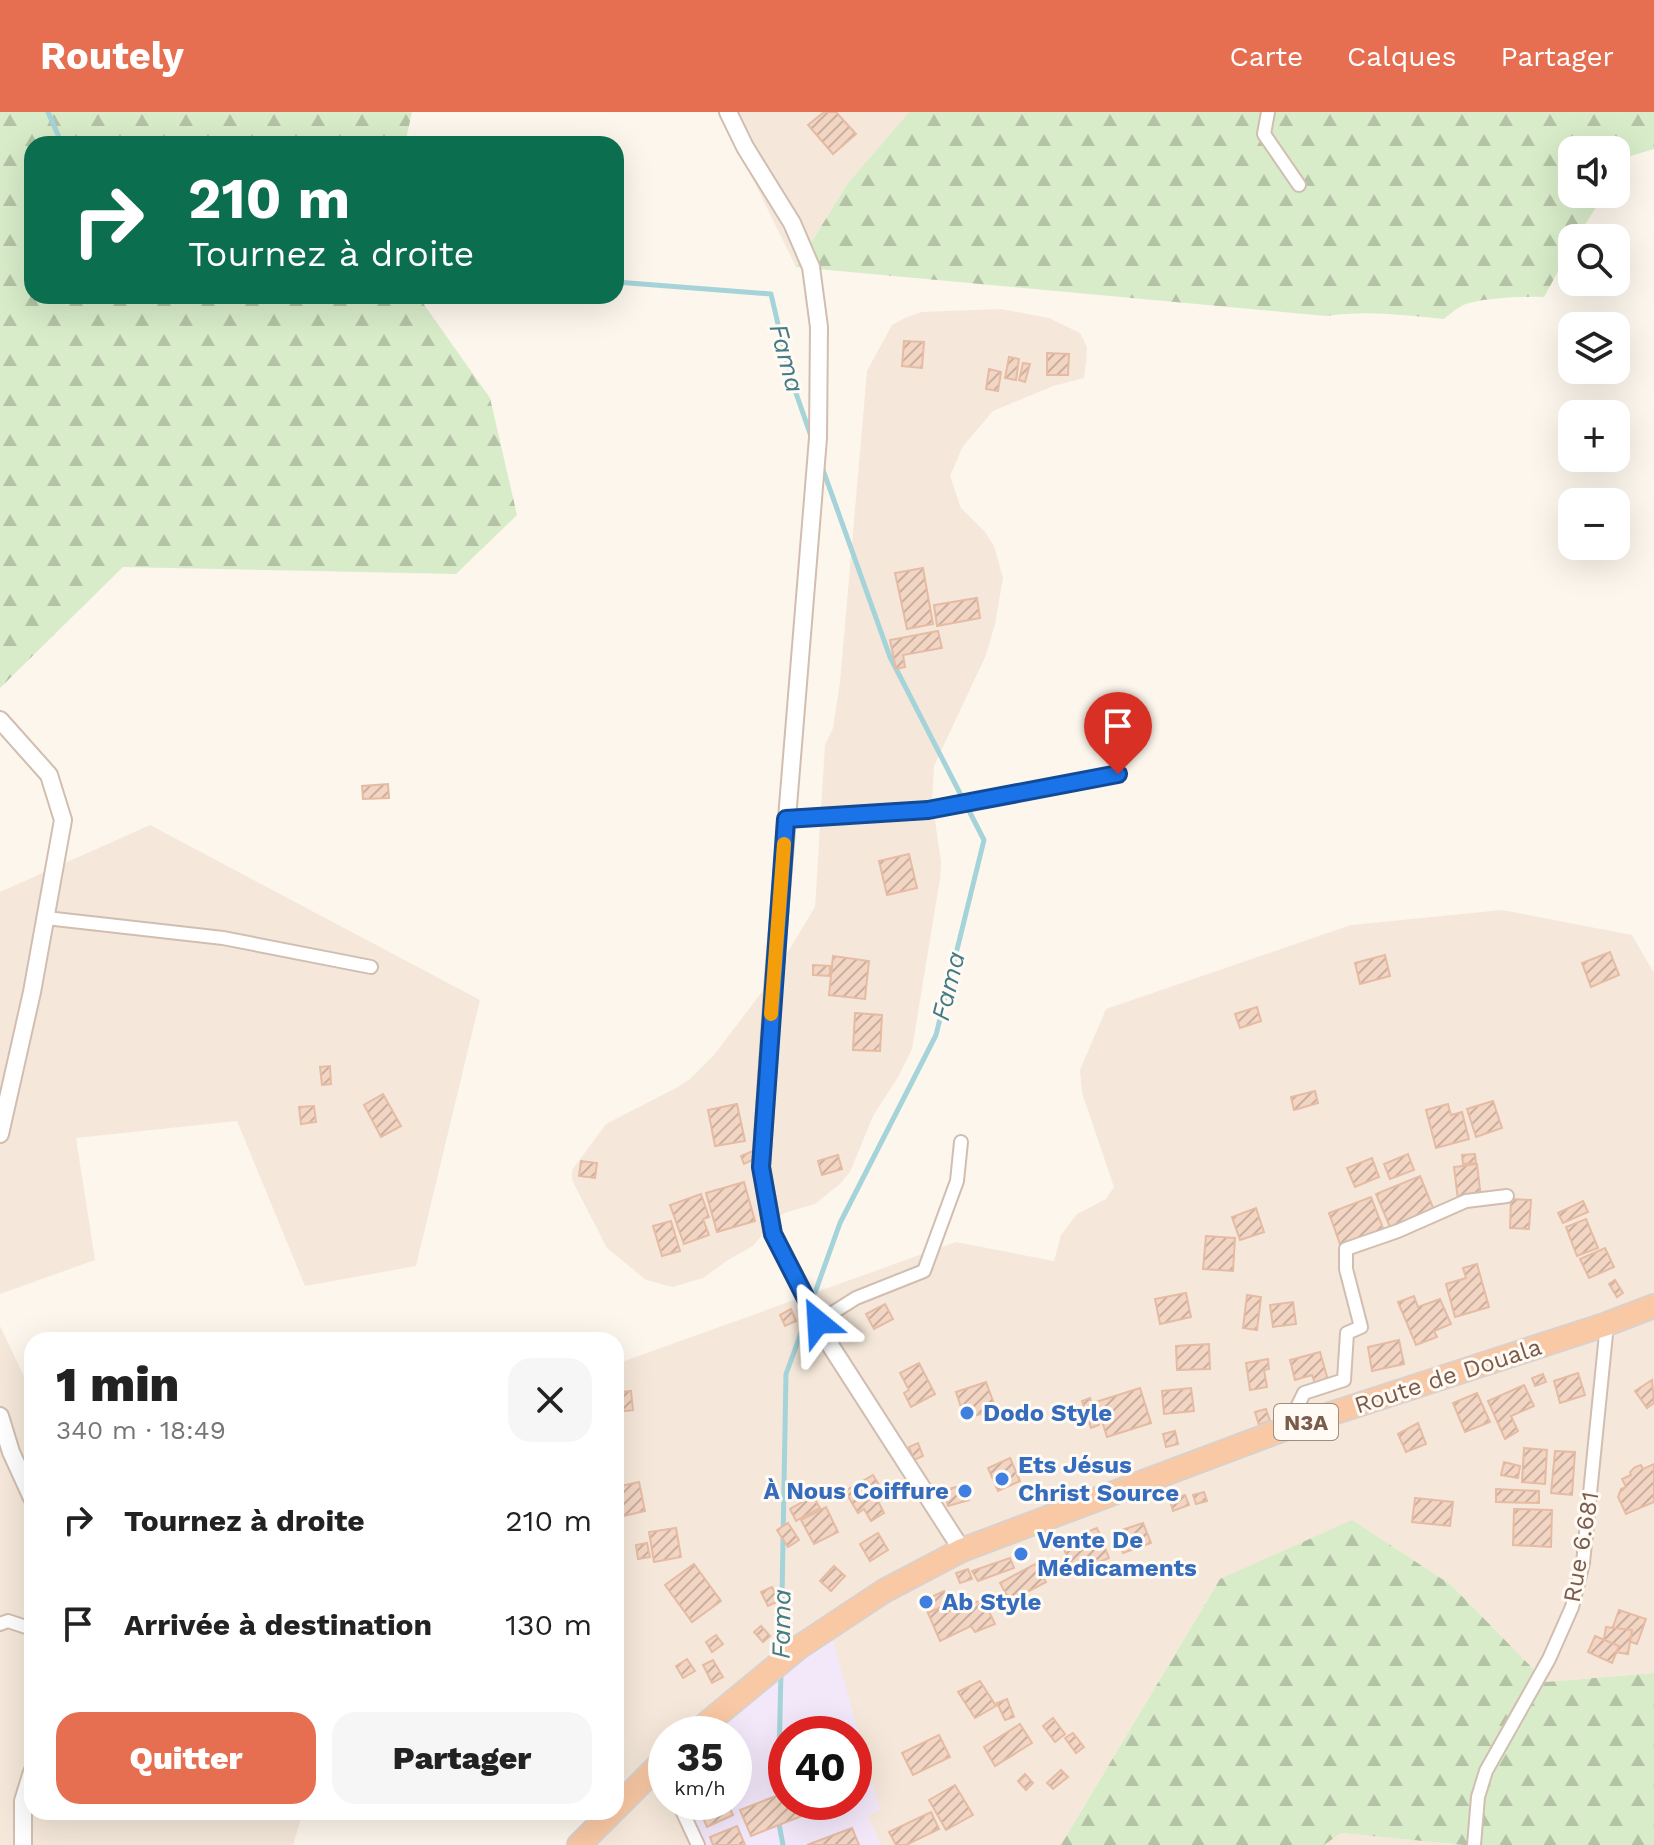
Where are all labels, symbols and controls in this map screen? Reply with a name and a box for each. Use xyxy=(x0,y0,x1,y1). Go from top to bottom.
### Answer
text: Routely xyxy=(40,34,184,78)
text: Carte xyxy=(1230,40,1303,73)
text: Calques xyxy=(1347,40,1456,73)
text: Partager xyxy=(1500,40,1614,73)
map controls xyxy=(1558,136,1630,560)
button: sound xyxy=(1558,136,1630,208)
text: 210 m xyxy=(188,166,350,232)
icon: right xyxy=(56,168,160,272)
button: search xyxy=(1558,224,1630,296)
text: Tournez à droite xyxy=(188,233,474,275)
button: layers xyxy=(1558,312,1630,384)
water label: Fama xyxy=(763,320,811,396)
button: + xyxy=(1558,400,1630,472)
button: − xyxy=(1558,488,1630,560)
pin xyxy=(1084,692,1152,774)
icon: arrive xyxy=(1096,704,1140,748)
water label: Fama xyxy=(925,948,971,1024)
position arrow xyxy=(776,1280,860,1364)
street label: Route de Douala xyxy=(1351,1333,1545,1419)
text: 1 min xyxy=(56,1356,179,1413)
button: close xyxy=(508,1358,592,1442)
place label: Dodo Style xyxy=(983,1399,1112,1427)
marker: Dodo Style xyxy=(958,1404,976,1422)
road number: N3A xyxy=(1274,1404,1338,1440)
text: 340 m · 18:49 xyxy=(56,1415,226,1445)
place label: Ets Jésus Christ Source xyxy=(1018,1451,1179,1507)
marker: Ets Jésus Christ Source xyxy=(993,1470,1011,1488)
place label: À Nous Coiffure xyxy=(764,1477,949,1505)
marker: À Nous Coiffure xyxy=(956,1482,974,1500)
street label: Rue 6.681 xyxy=(1557,1489,1605,1605)
icon: right xyxy=(56,1498,100,1542)
text: Tournez à droite xyxy=(124,1503,365,1538)
text: 210 m xyxy=(505,1503,592,1538)
place label: Vente De Médicaments xyxy=(1037,1526,1197,1582)
marker: Vente De Médicaments xyxy=(1012,1545,1030,1563)
place label: Ab Style xyxy=(942,1588,1041,1616)
water label: Fama xyxy=(765,1589,797,1659)
marker: Ab Style xyxy=(917,1593,935,1611)
icon: arrive xyxy=(56,1602,100,1646)
text: Arrivée à destination xyxy=(124,1607,432,1642)
text: 130 m xyxy=(505,1607,592,1642)
button: Quitter xyxy=(56,1712,316,1804)
button: Partager xyxy=(332,1712,592,1804)
speed limit sign: 40 xyxy=(768,1716,872,1820)
text: 35 xyxy=(676,1734,724,1781)
text: km/h xyxy=(674,1776,726,1800)

